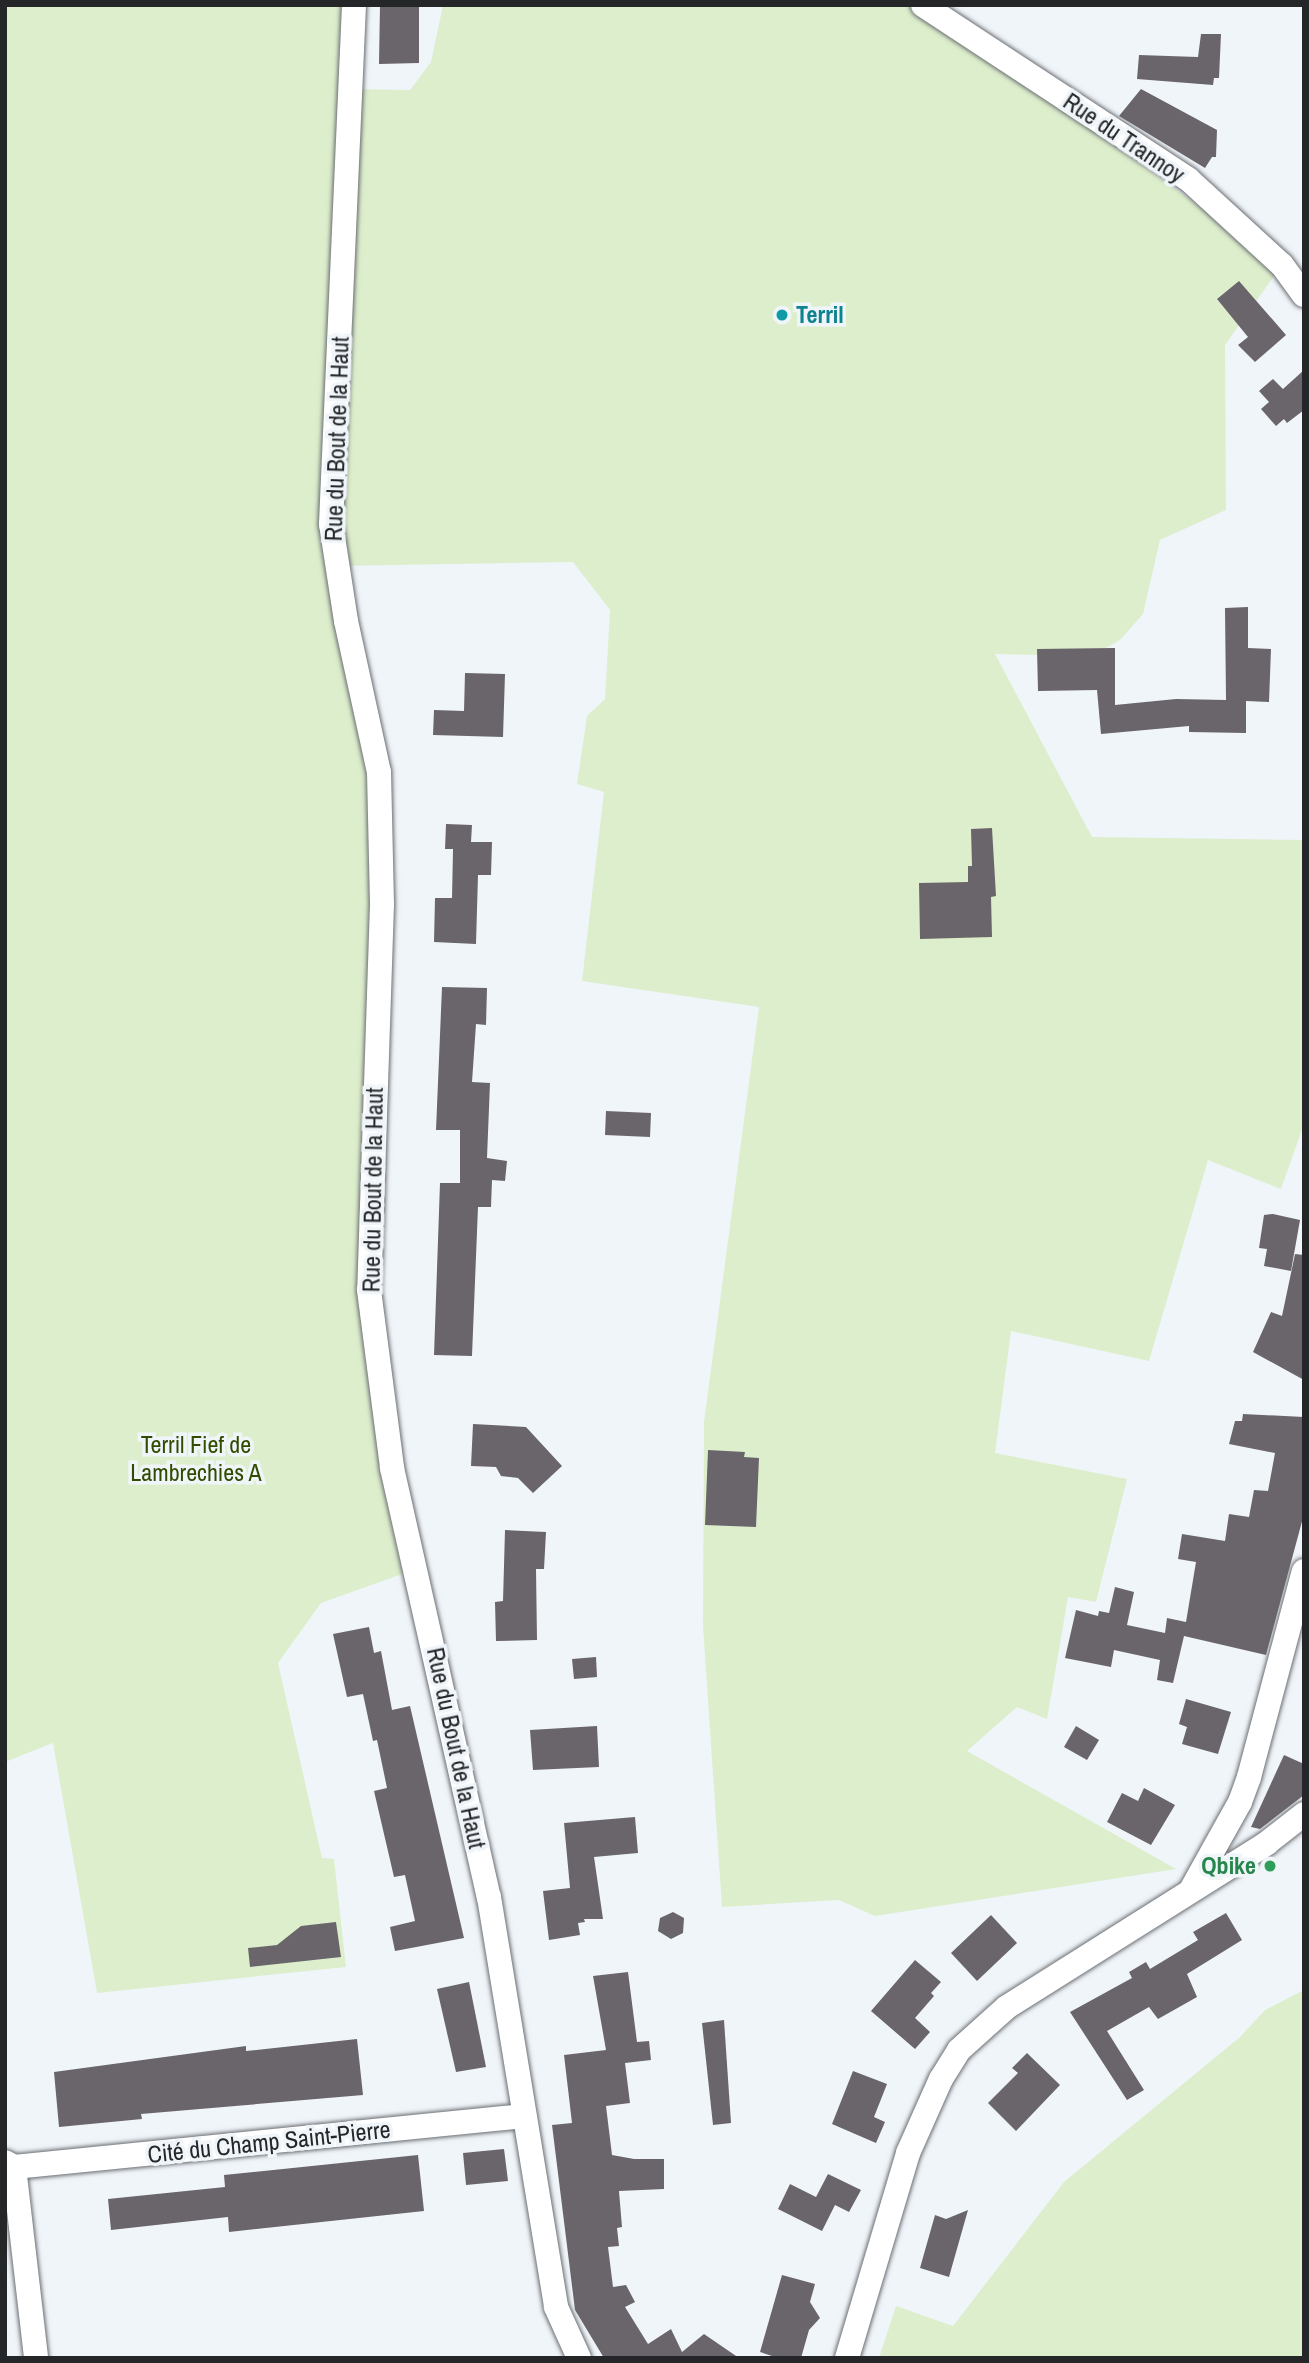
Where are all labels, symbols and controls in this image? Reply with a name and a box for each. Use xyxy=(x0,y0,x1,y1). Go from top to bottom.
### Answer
street label: Rue du Trannoy xyxy=(1058,87,1190,189)
place label: Terril xyxy=(796,301,844,329)
marker: Terril xyxy=(774,307,790,323)
street label: Rue du Bout de la Haut xyxy=(319,336,355,542)
street label: Rue du Bout de la Haut xyxy=(357,1087,389,1293)
park label: Terril Fief de Lambrechies A xyxy=(130,1431,262,1487)
street label: Rue du Bout de la Haut xyxy=(421,1645,491,1851)
place label: Qbike xyxy=(1201,1852,1256,1880)
marker: Qbike xyxy=(1262,1858,1278,1874)
street label: Cité du Champ Saint-Pierre xyxy=(146,2115,392,2169)

